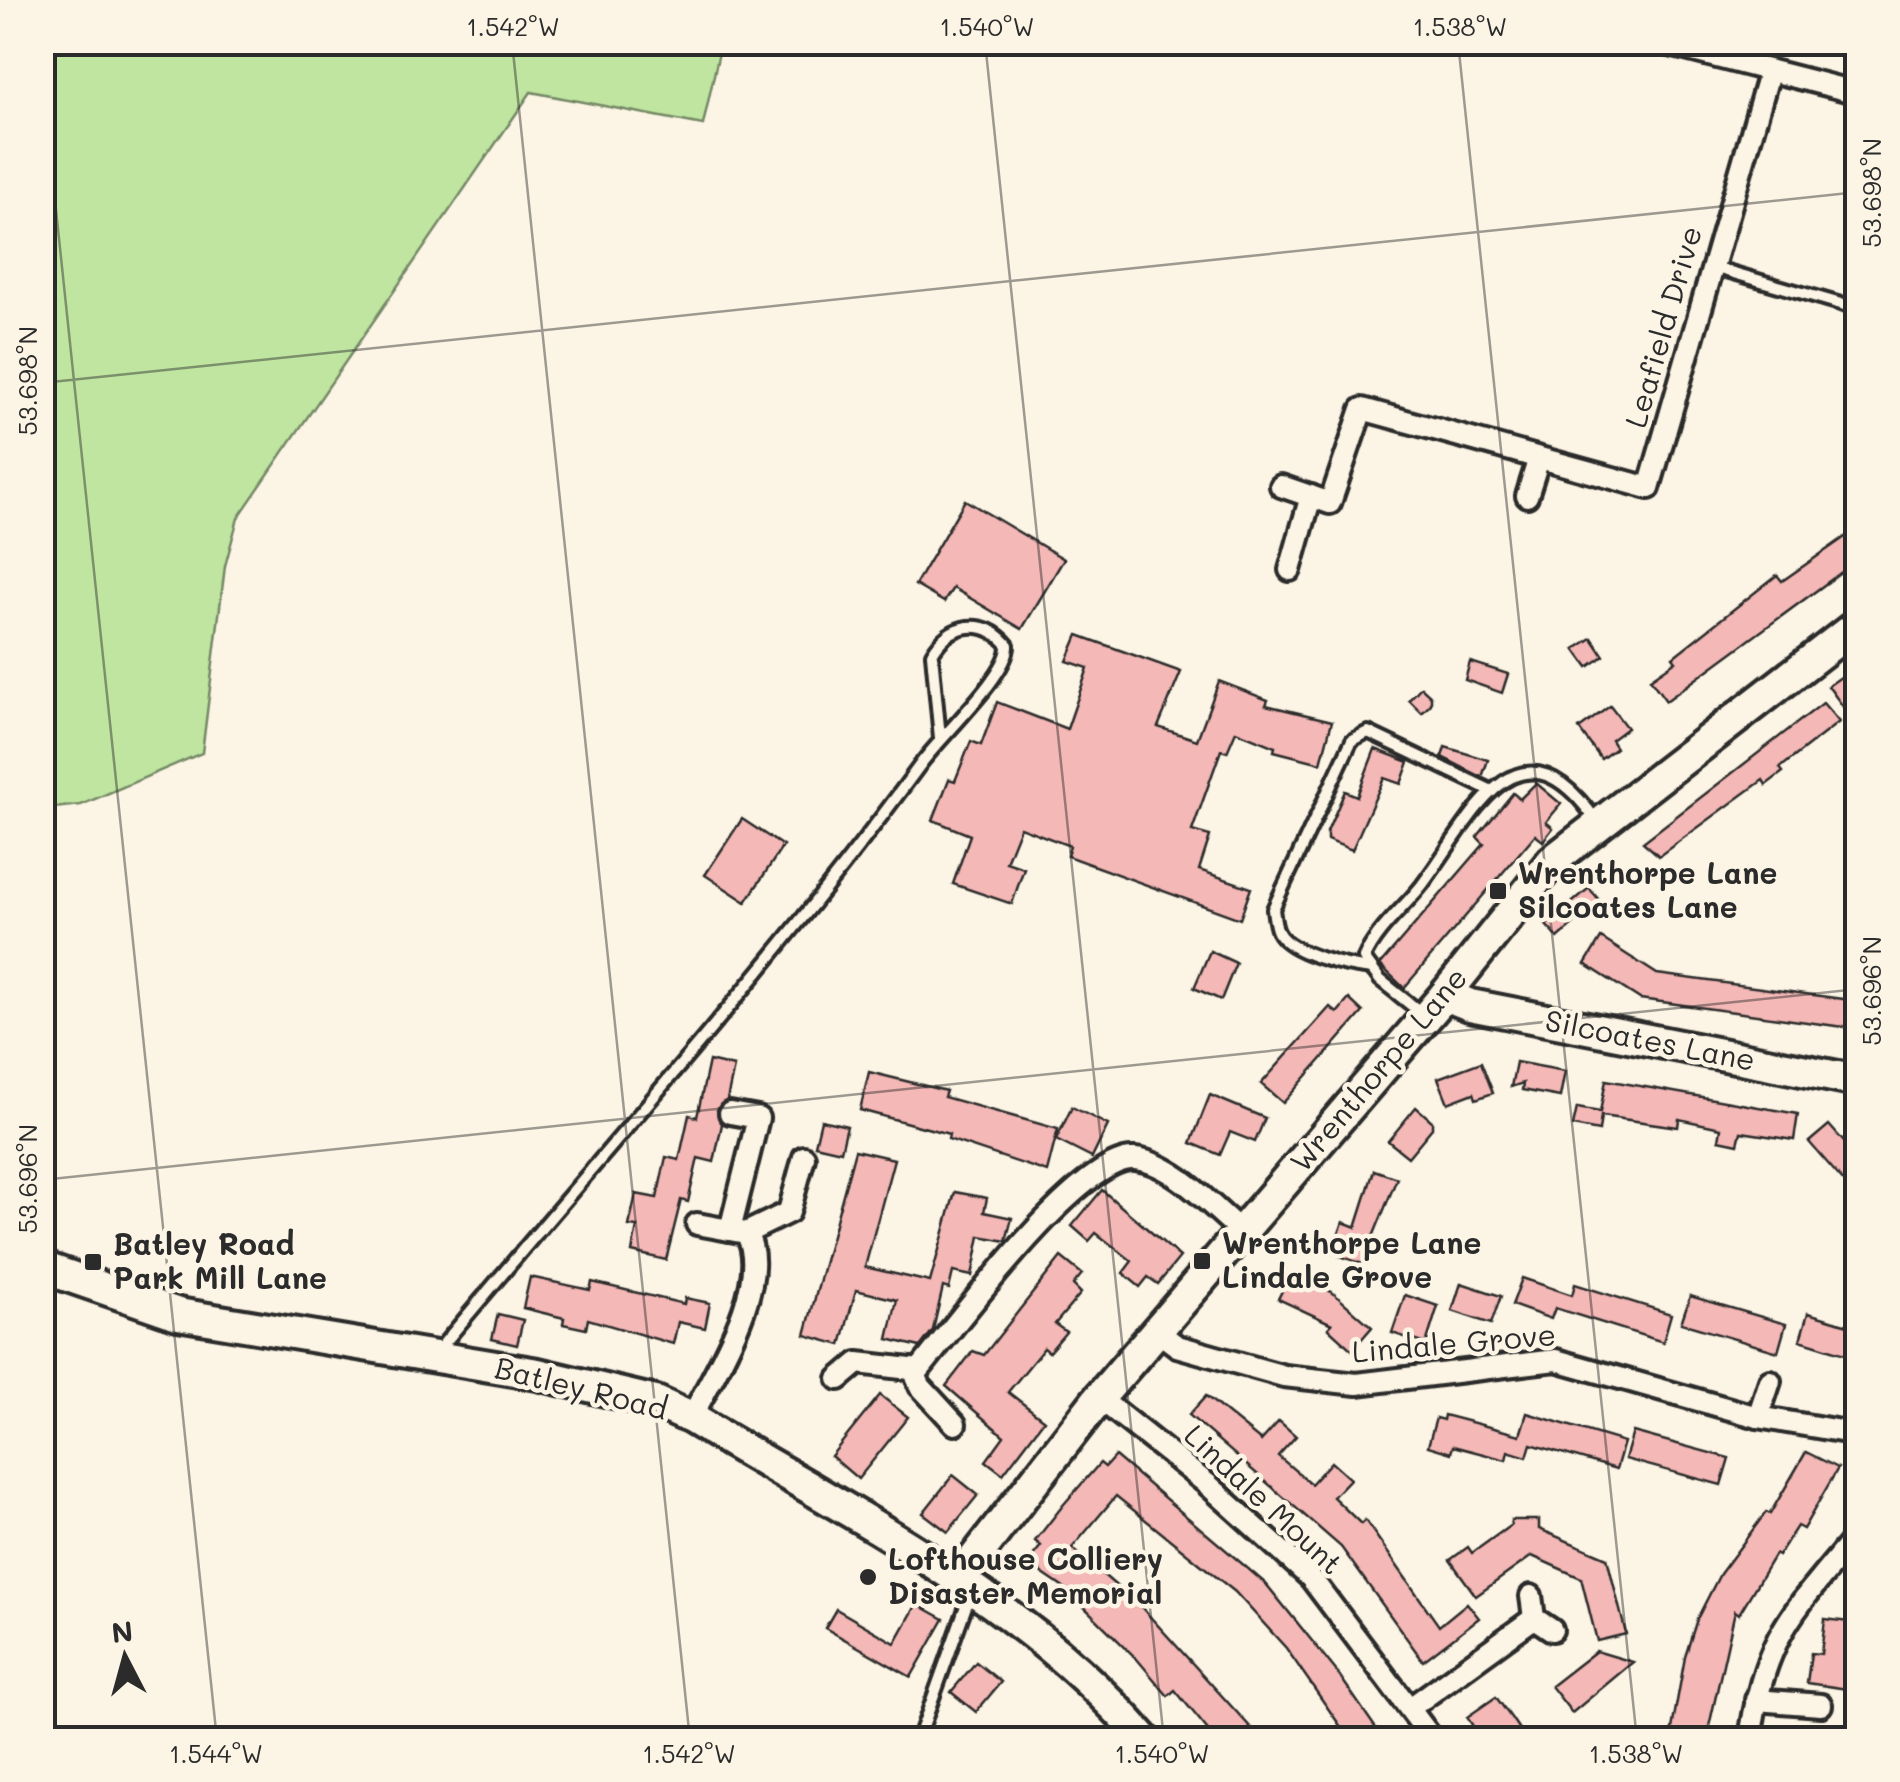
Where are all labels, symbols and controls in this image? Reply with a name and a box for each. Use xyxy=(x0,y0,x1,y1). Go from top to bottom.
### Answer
text: 1.542°W xyxy=(466,10,560,42)
text: 1.540°W xyxy=(940,10,1034,42)
text: 1.538°W xyxy=(1413,10,1507,42)
text: 53.698°N xyxy=(1855,138,1887,248)
street label: Leafield Drive xyxy=(1614,221,1710,432)
text: 53.698°N xyxy=(11,326,43,436)
place label: Wrenthorpe Lane Silcoates Lane xyxy=(1518,852,1777,926)
marker: Wrenthorpe Lane Silcoates Lane xyxy=(1487,880,1509,902)
text: 53.696°N xyxy=(1855,936,1887,1046)
street label: Wrenthorpe Lane xyxy=(1280,958,1475,1180)
street label: Silcoates Lane xyxy=(1542,999,1759,1079)
text: 53.696°N xyxy=(11,1124,43,1234)
place label: Wrenthorpe Lane Lindale Grove xyxy=(1222,1222,1481,1296)
place label: Batley Road Park Mill Lane xyxy=(113,1223,327,1297)
marker: Wrenthorpe Lane Lindale Grove xyxy=(1191,1250,1213,1272)
marker: Batley Road Park Mill Lane xyxy=(82,1251,104,1273)
street label: Lindale Grove xyxy=(1350,1313,1557,1371)
street label: Batley Road xyxy=(491,1346,672,1428)
street label: Lindale Mount xyxy=(1177,1415,1352,1582)
place label: Lofthouse Colliery Disaster Memorial xyxy=(888,1538,1163,1612)
marker: Lofthouse Colliery Disaster Memorial xyxy=(857,1566,879,1588)
north arrow xyxy=(75,1607,175,1707)
text: N xyxy=(110,1612,135,1650)
text: 1.544°W xyxy=(169,1737,263,1769)
text: 1.542°W xyxy=(642,1737,736,1769)
text: 1.540°W xyxy=(1115,1737,1209,1769)
text: 1.538°W xyxy=(1589,1737,1683,1769)

